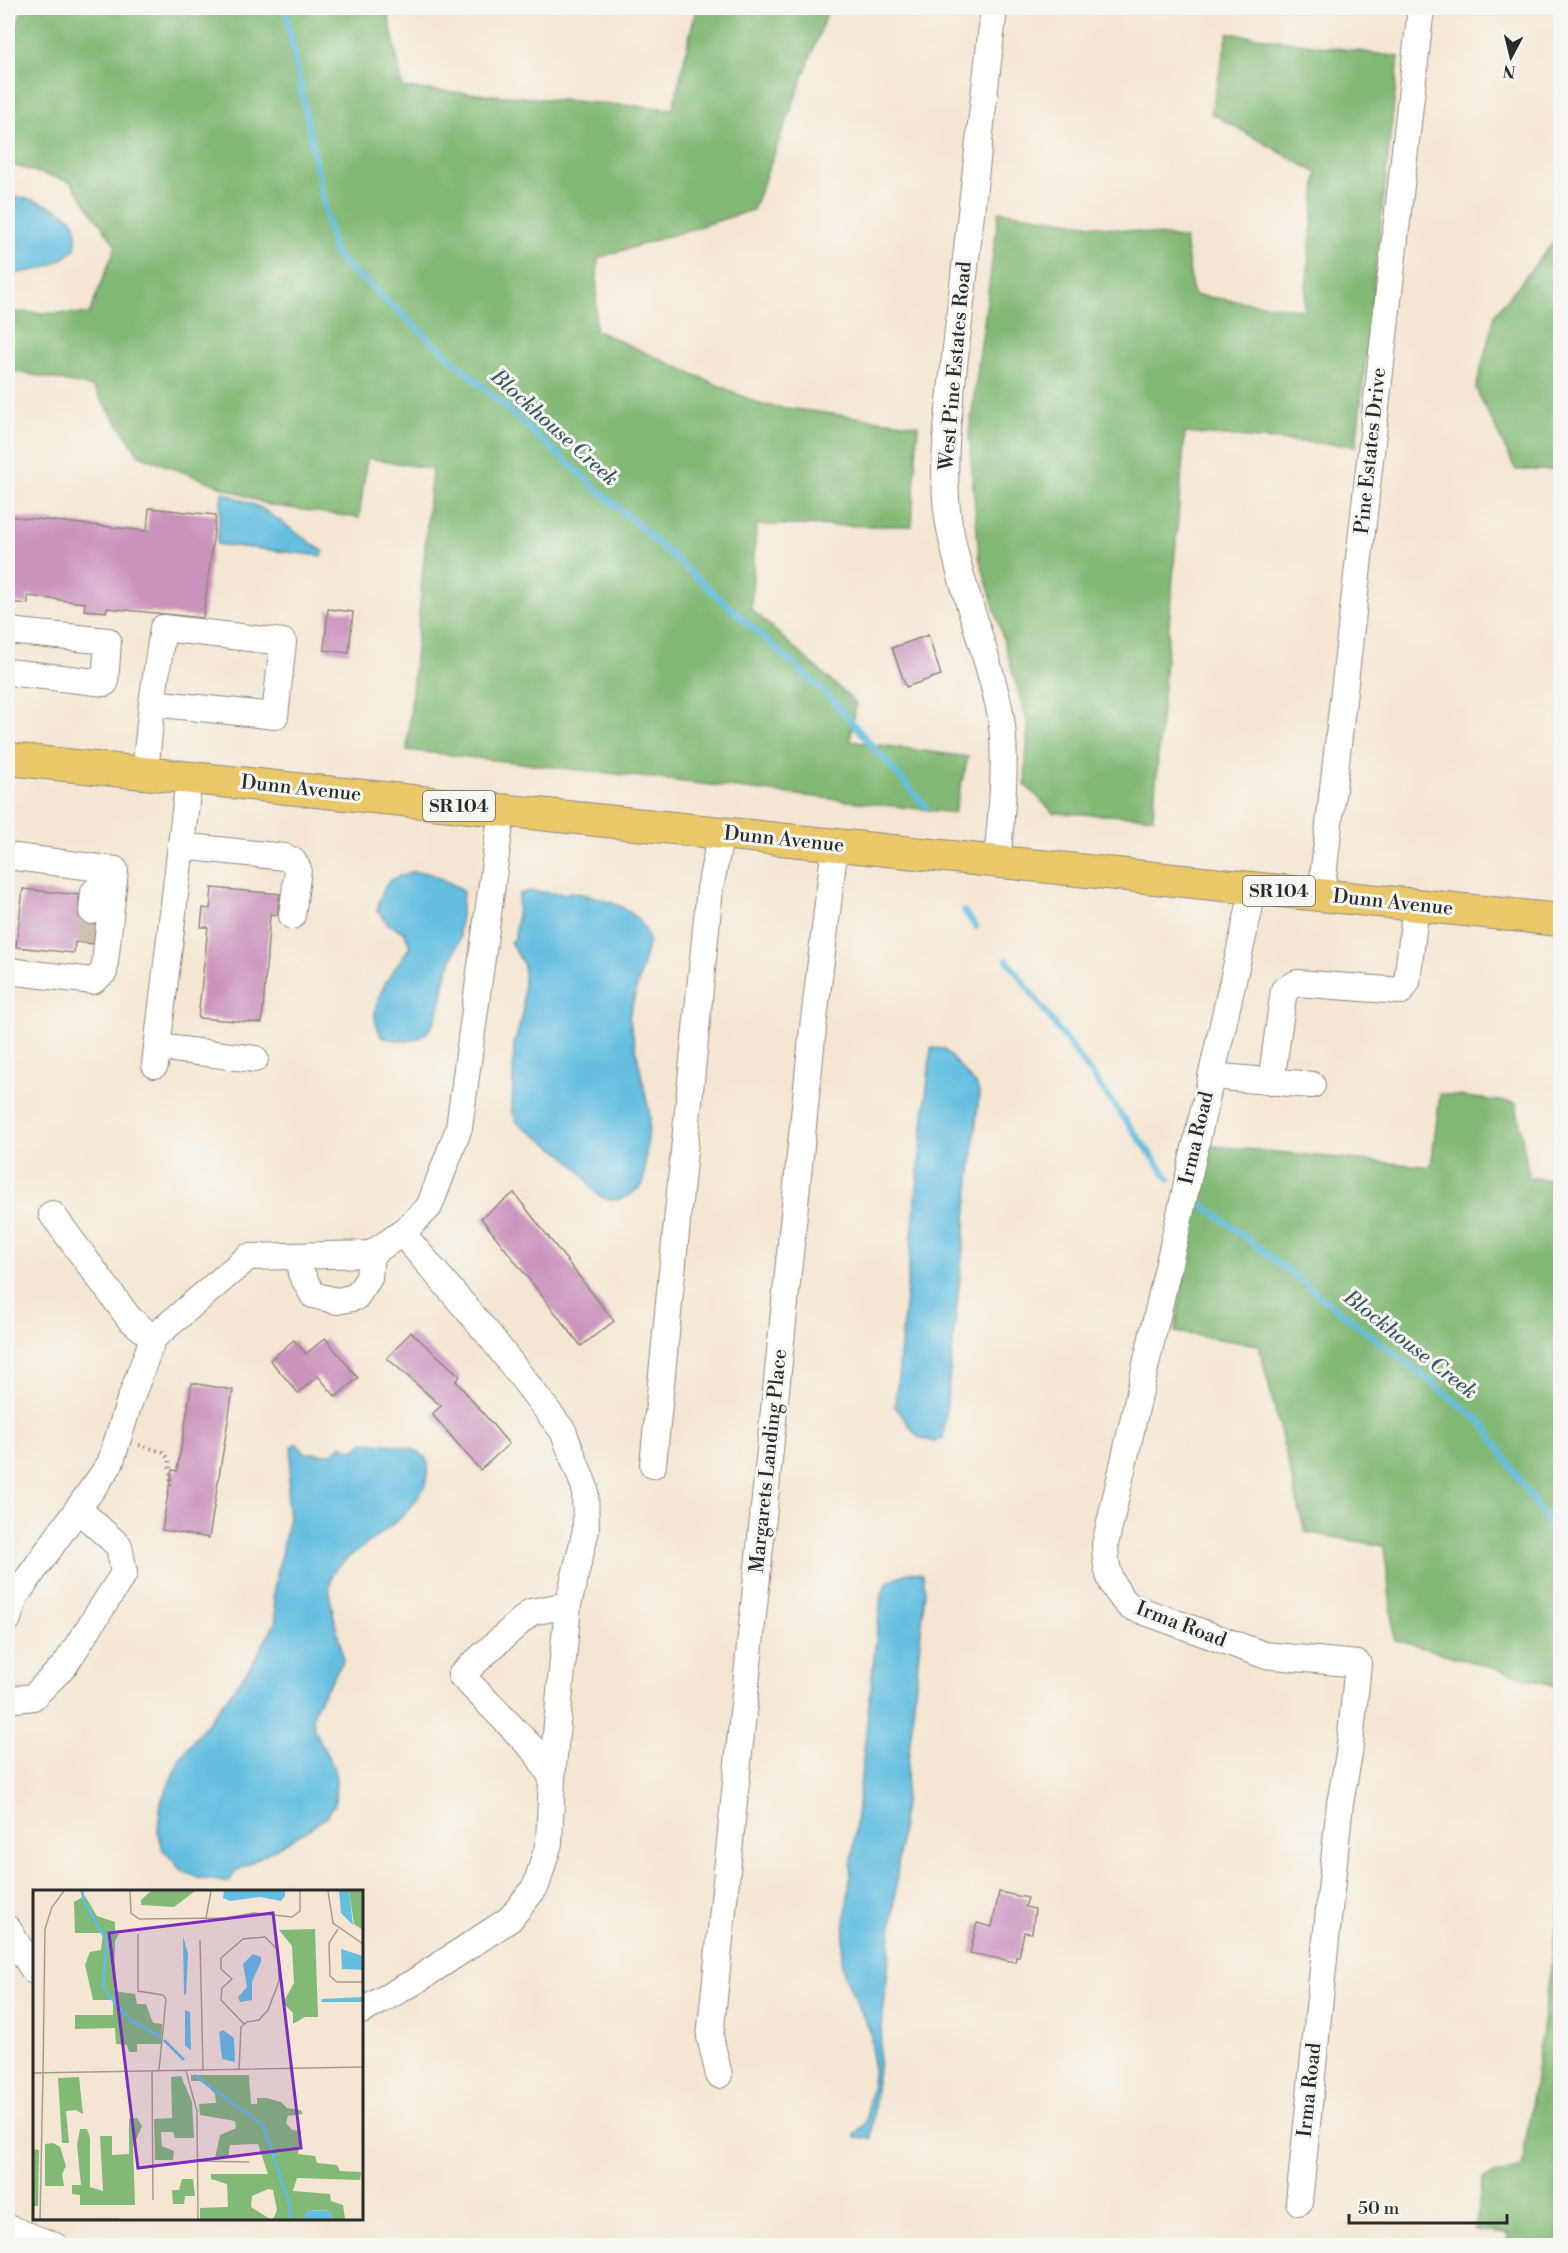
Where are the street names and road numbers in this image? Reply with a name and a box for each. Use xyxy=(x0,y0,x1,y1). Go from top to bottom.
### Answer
street label: West Pine Estates Road xyxy=(934,260,978,473)
street label: Pine Estates Drive xyxy=(1350,366,1392,536)
street label: Dunn Avenue xyxy=(240,770,362,808)
road number: SR 104 xyxy=(423,791,495,821)
street label: Dunn Avenue xyxy=(723,821,845,859)
road number: SR 104 xyxy=(1243,876,1315,906)
street label: Dunn Avenue xyxy=(1332,884,1454,922)
street label: Irma Road xyxy=(1174,1088,1220,1187)
street label: Margarets Landing Place xyxy=(745,1348,793,1574)
street label: Irma Road xyxy=(1132,1596,1230,1654)
street label: Irma Road xyxy=(1293,2041,1327,2138)

